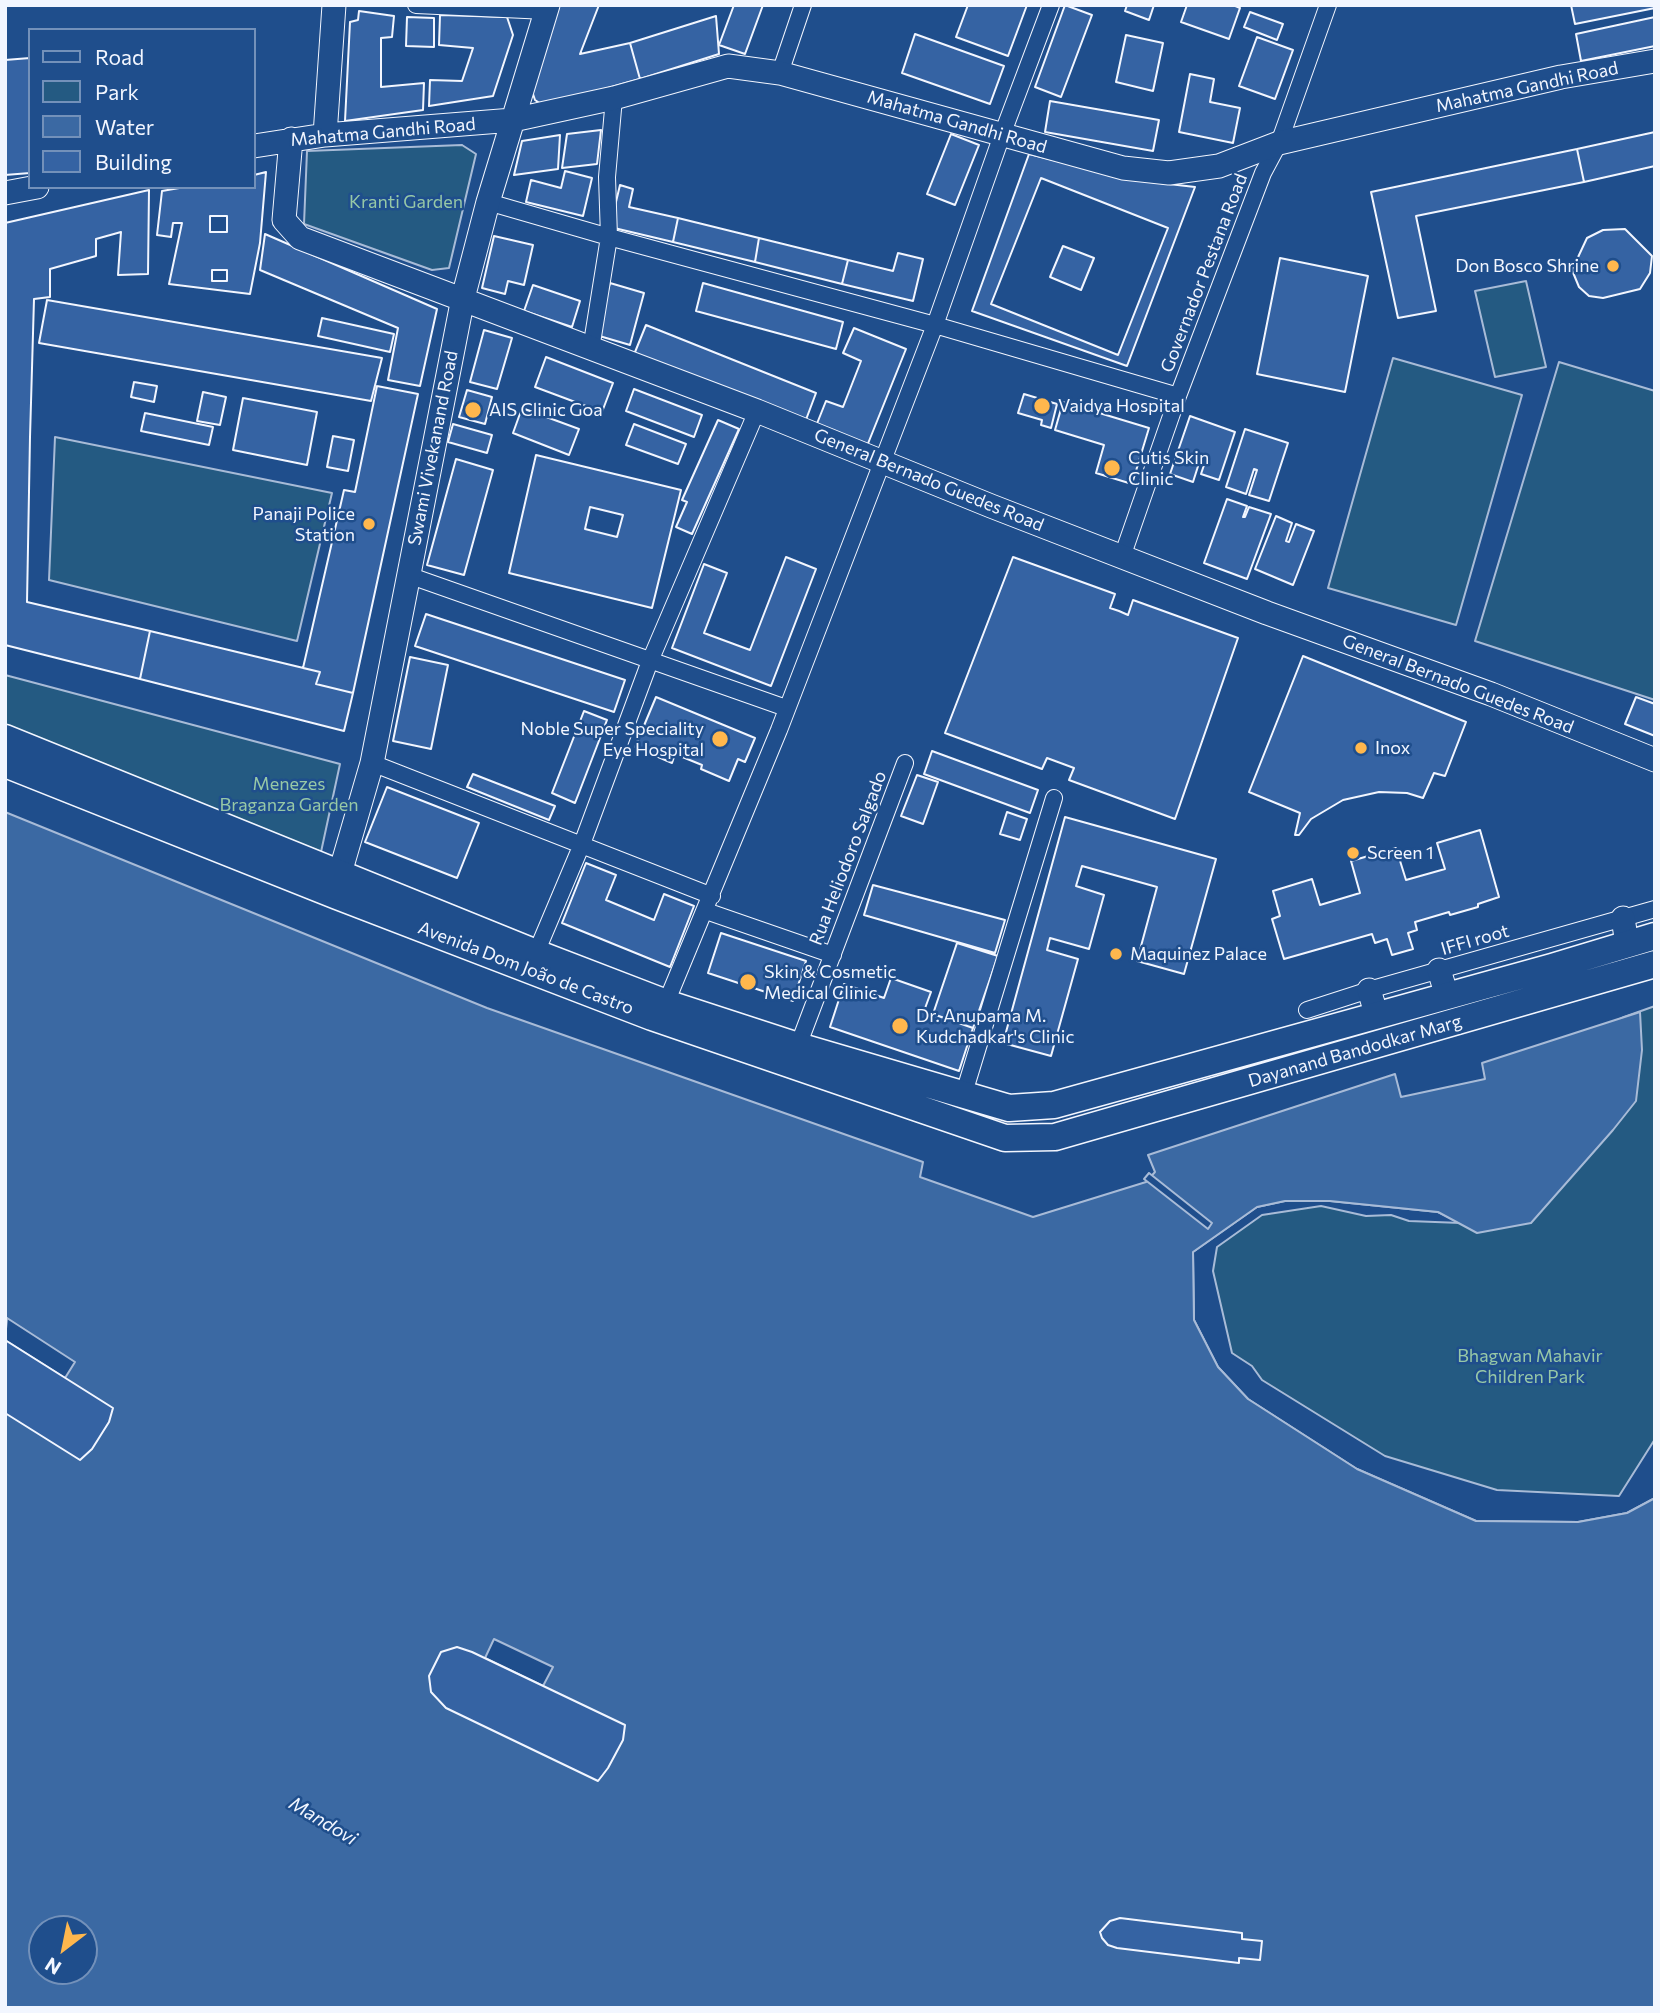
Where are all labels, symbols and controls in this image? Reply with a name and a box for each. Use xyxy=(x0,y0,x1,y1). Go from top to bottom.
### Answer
legend xyxy=(28,28,256,189)
text: Road xyxy=(95,44,144,69)
street label: Mahatma Gandhi Road xyxy=(1434,57,1620,117)
text: Park xyxy=(95,79,139,104)
street label: Mahatma Gandhi Road xyxy=(865,86,1049,158)
street label: Mahatma Gandhi Road xyxy=(289,113,477,151)
text: Water xyxy=(95,114,154,139)
text: Building xyxy=(95,149,172,174)
street label: Governador Pestana Road xyxy=(1156,170,1252,376)
park label: Kranti Garden xyxy=(349,191,463,213)
place label: Don Bosco Shrine xyxy=(1455,255,1599,277)
marker: Don Bosco Shrine xyxy=(1605,258,1621,274)
street label: Swami Vivekanand Road xyxy=(404,349,462,547)
place label: Vaidya Hospital xyxy=(1058,395,1185,417)
marker: Vaidya Hospital xyxy=(1032,396,1052,416)
place label: AIS Clinic Goa xyxy=(489,399,603,421)
marker: AIS Clinic Goa xyxy=(463,400,483,420)
street label: General Bernado Guedes Road xyxy=(811,424,1047,536)
place label: Cutis Skin Clinic xyxy=(1128,447,1209,490)
marker: Cutis Skin Clinic xyxy=(1102,458,1122,478)
place label: Panaji Police Station xyxy=(253,503,355,546)
marker: Panaji Police Station xyxy=(361,516,377,532)
street label: General Bernado Guedes Road xyxy=(1339,630,1577,738)
place label: Noble Super Speciality Eye Hospital xyxy=(521,718,704,760)
marker: Noble Super Speciality Eye Hospital xyxy=(710,729,730,749)
place label: Inox xyxy=(1375,737,1410,759)
marker: Inox xyxy=(1353,740,1369,756)
street label: Rua Heliodoro Salgado xyxy=(805,768,891,948)
park label: Menezes Braganza Garden xyxy=(220,773,358,816)
place label: Screen 1 xyxy=(1367,842,1434,864)
marker: Screen 1 xyxy=(1345,845,1361,861)
street label: Avenida Dom João de Castro xyxy=(415,917,637,1019)
street label: IFFI root xyxy=(1438,920,1512,960)
place label: Maquinez Palace xyxy=(1130,943,1267,965)
marker: Maquinez Palace xyxy=(1108,946,1124,962)
place label: Skin & Cosmetic Medical Clinic xyxy=(764,961,896,1004)
marker: Skin & Cosmetic Medical Clinic xyxy=(738,972,758,992)
place label: Dr. Anupama M. Kudchadkar's Clinic xyxy=(916,1005,1074,1048)
street label: Dayanand Bandodkar Marg xyxy=(1246,1010,1464,1092)
marker: Dr. Anupama M. Kudchadkar's Clinic xyxy=(890,1016,910,1036)
park label: Bhagwan Mahavir Children Park xyxy=(1457,1345,1603,1388)
water label: Mandovi xyxy=(285,1792,361,1850)
north arrow xyxy=(28,1915,98,1985)
text: N xyxy=(41,1953,65,1980)

